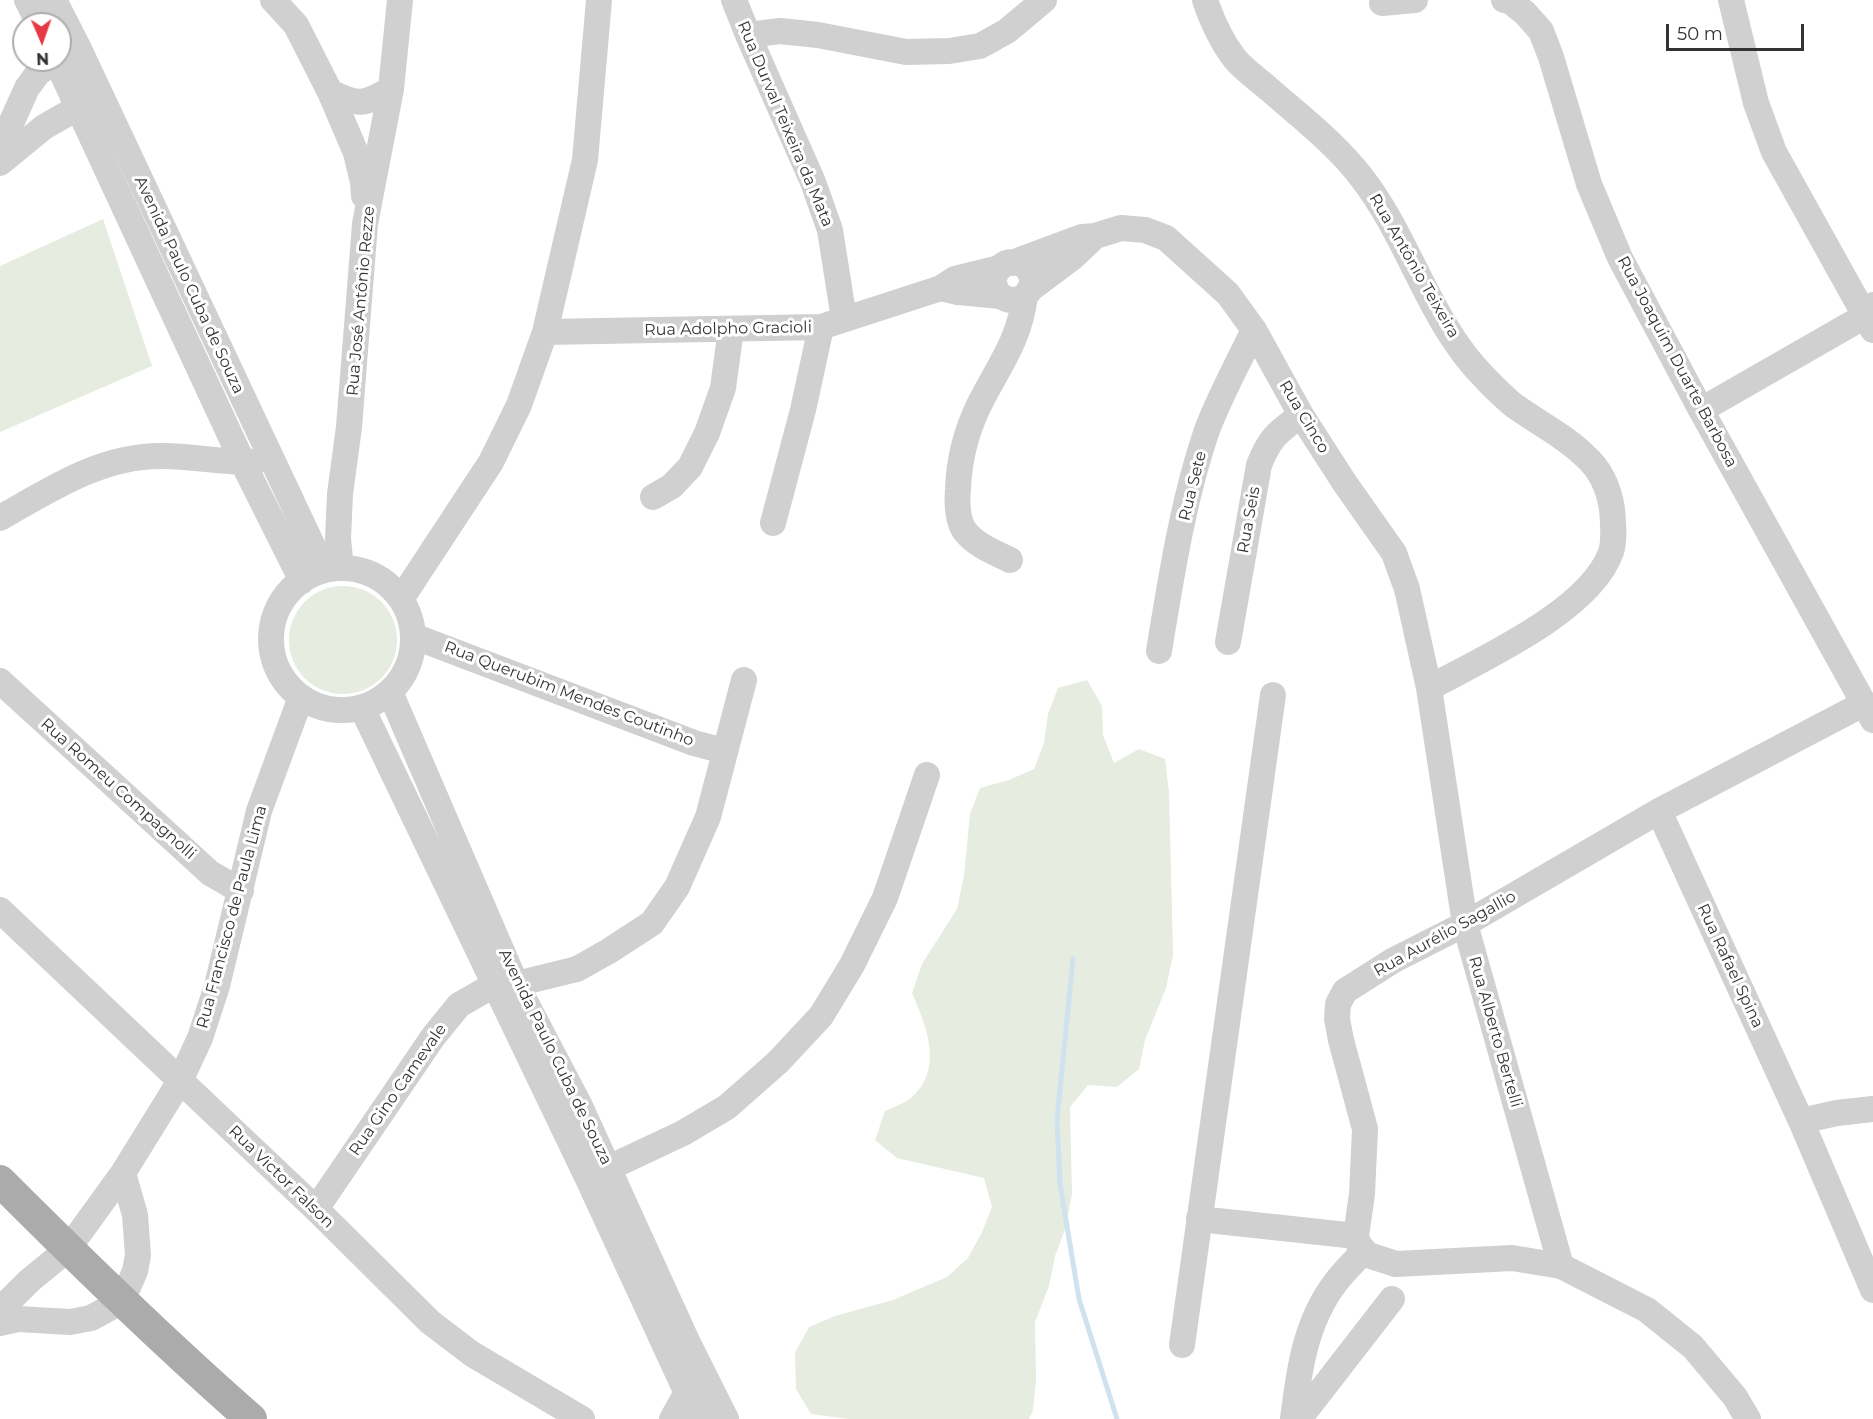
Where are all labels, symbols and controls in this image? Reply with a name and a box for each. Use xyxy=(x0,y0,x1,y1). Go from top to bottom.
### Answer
north arrow xyxy=(12,12,72,72)
scale bar xyxy=(1669,12,1807,50)
street label: Rua Durval Teixeira da Mata xyxy=(733,18,837,230)
text: 50 m xyxy=(1677,23,1723,45)
text: N xyxy=(36,49,49,68)
street label: Avenida Paulo Cuba de Souza xyxy=(130,173,248,397)
street label: Rua Antônio Teixeira xyxy=(1365,190,1463,342)
street label: Rua José Antônio Rezze xyxy=(343,205,379,397)
street label: Rua Joaquim Duarte Barbosa xyxy=(1613,253,1741,471)
street label: Rua Adolpho Gracioli xyxy=(644,318,812,340)
street label: Rua Cinco xyxy=(1275,377,1333,457)
street label: Rua Sete xyxy=(1175,449,1211,523)
street label: Rua Seis xyxy=(1234,485,1264,555)
street label: Rua Querubim Mendes Coutinho xyxy=(441,637,697,751)
street label: Rua Romeu Compagnolli xyxy=(36,714,200,864)
street label: Rua Francisco de Paula Lima xyxy=(193,803,271,1031)
street label: Rua Aurélio Sagallio xyxy=(1371,887,1519,981)
street label: Rua Rafael Spina xyxy=(1693,901,1767,1031)
street label: Avenida Paulo Cuba de Souza xyxy=(494,946,616,1168)
street label: Rua Alberto Bertelli xyxy=(1464,954,1526,1110)
street label: Rua Gino Camevale xyxy=(345,1020,451,1160)
street label: Rua Victor Falson xyxy=(224,1122,338,1232)

